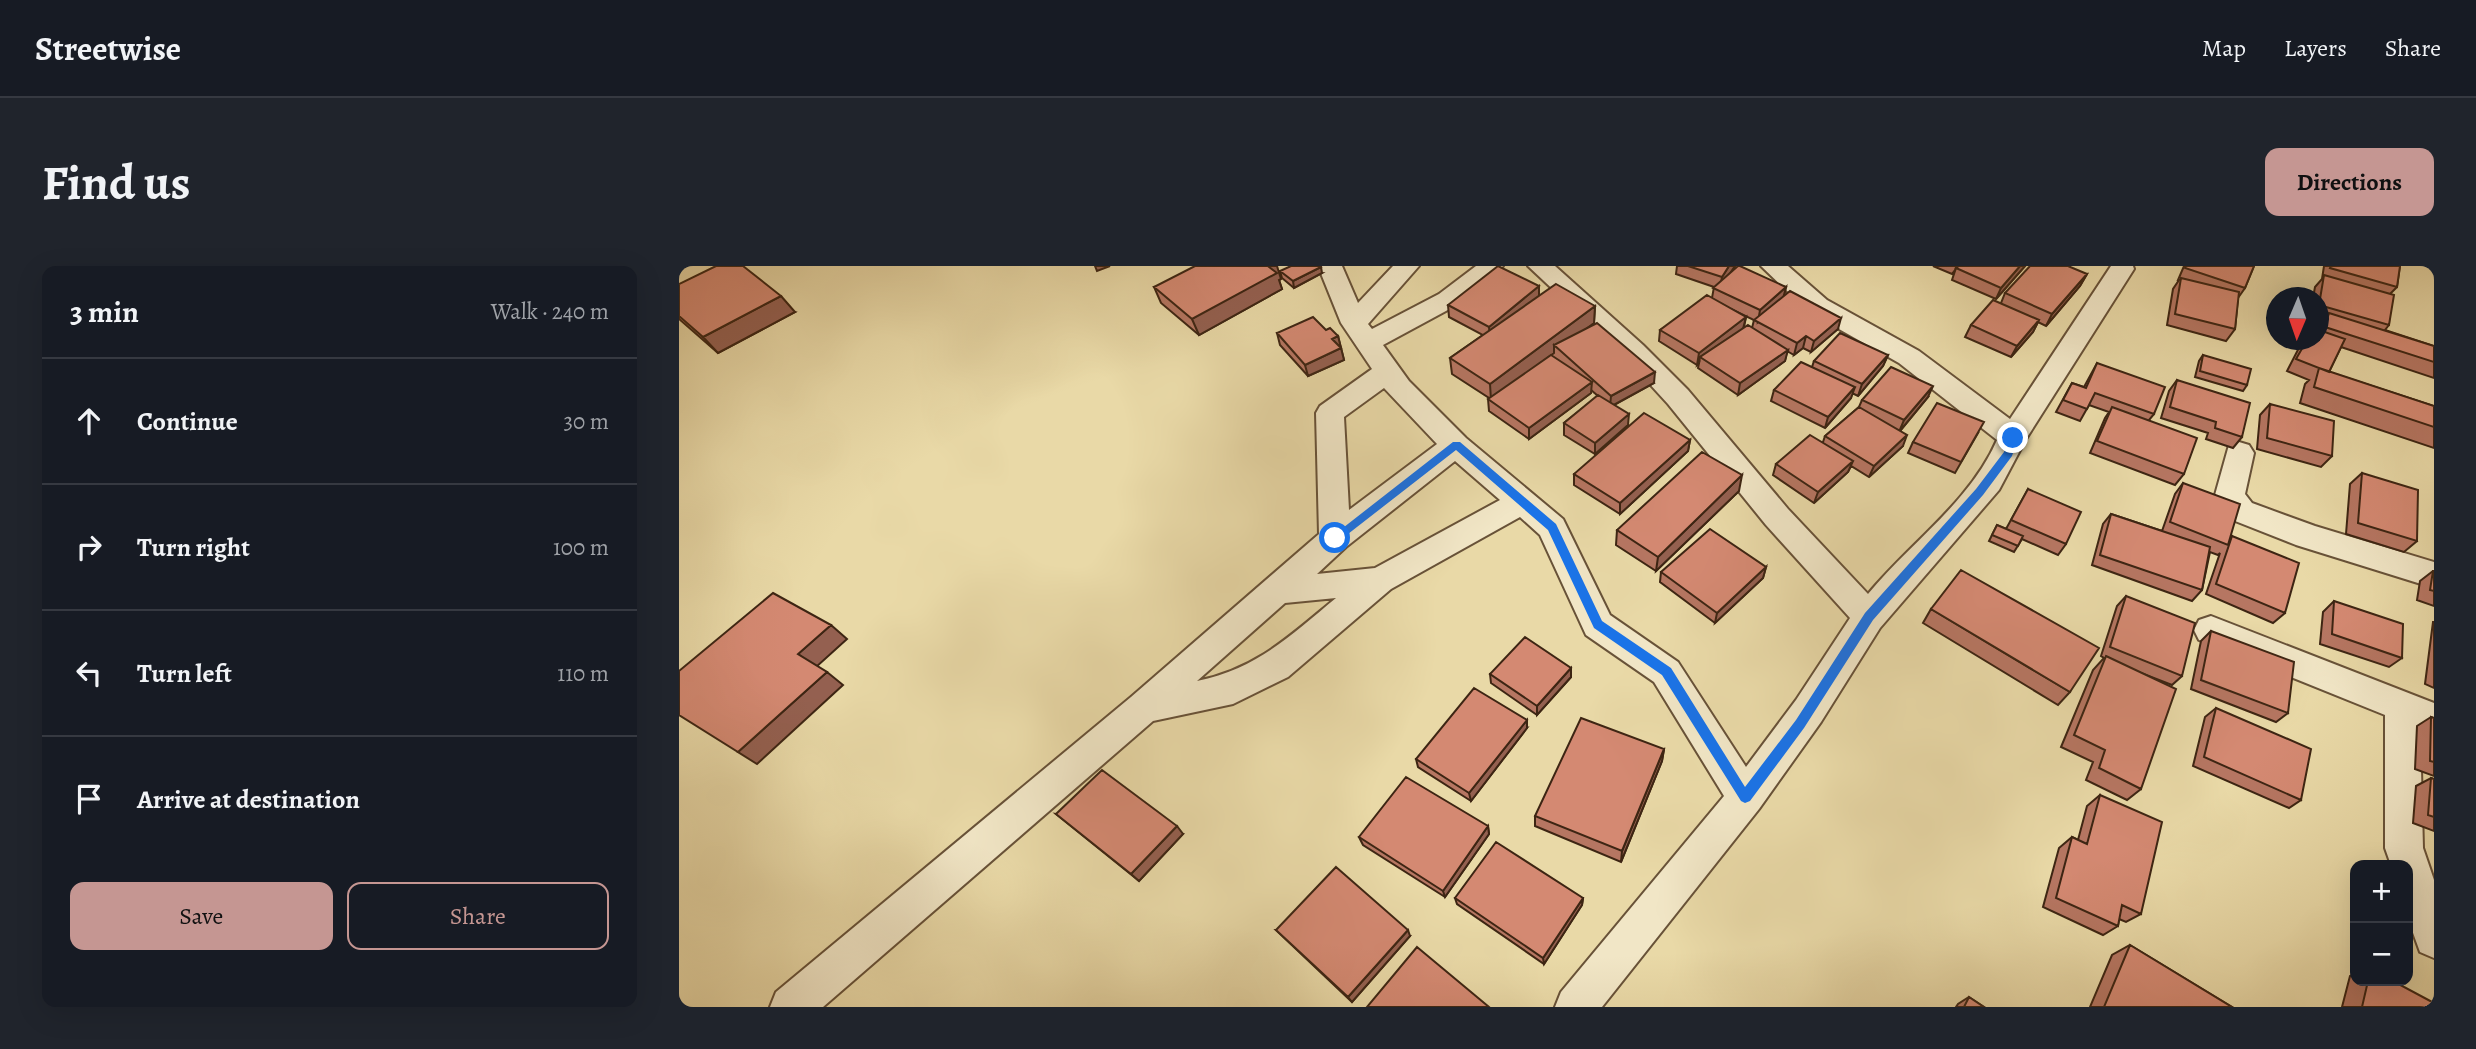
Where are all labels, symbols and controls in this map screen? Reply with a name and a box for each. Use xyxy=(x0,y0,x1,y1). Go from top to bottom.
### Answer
text: Streetwise xyxy=(35,26,181,71)
text: Map xyxy=(2202,32,2246,64)
text: Layers xyxy=(2284,32,2347,64)
text: Share xyxy=(2385,32,2441,64)
button: Directions xyxy=(2265,148,2434,216)
text: Find us xyxy=(42,149,190,216)
north arrow xyxy=(2266,287,2329,350)
text: 3 min xyxy=(70,292,139,332)
text: Walk · 240 m xyxy=(491,296,609,327)
icon: ahead xyxy=(70,402,108,440)
text: Continue xyxy=(137,404,238,439)
text: 30 m xyxy=(563,406,609,437)
route end xyxy=(1997,422,2028,453)
route start xyxy=(1319,522,1350,553)
icon: right xyxy=(70,528,108,566)
text: Turn right xyxy=(137,530,250,565)
text: 100 m xyxy=(553,532,609,563)
icon: left xyxy=(70,654,108,692)
text: Turn left xyxy=(137,656,232,691)
text: 110 m xyxy=(557,658,609,689)
icon: arrive xyxy=(70,780,108,818)
text: Arrive at destination xyxy=(137,782,360,817)
map controls xyxy=(2350,860,2413,986)
button: + xyxy=(2350,860,2413,923)
button: Save xyxy=(70,882,333,950)
button: Share xyxy=(347,882,609,950)
button: − xyxy=(2350,923,2413,986)

